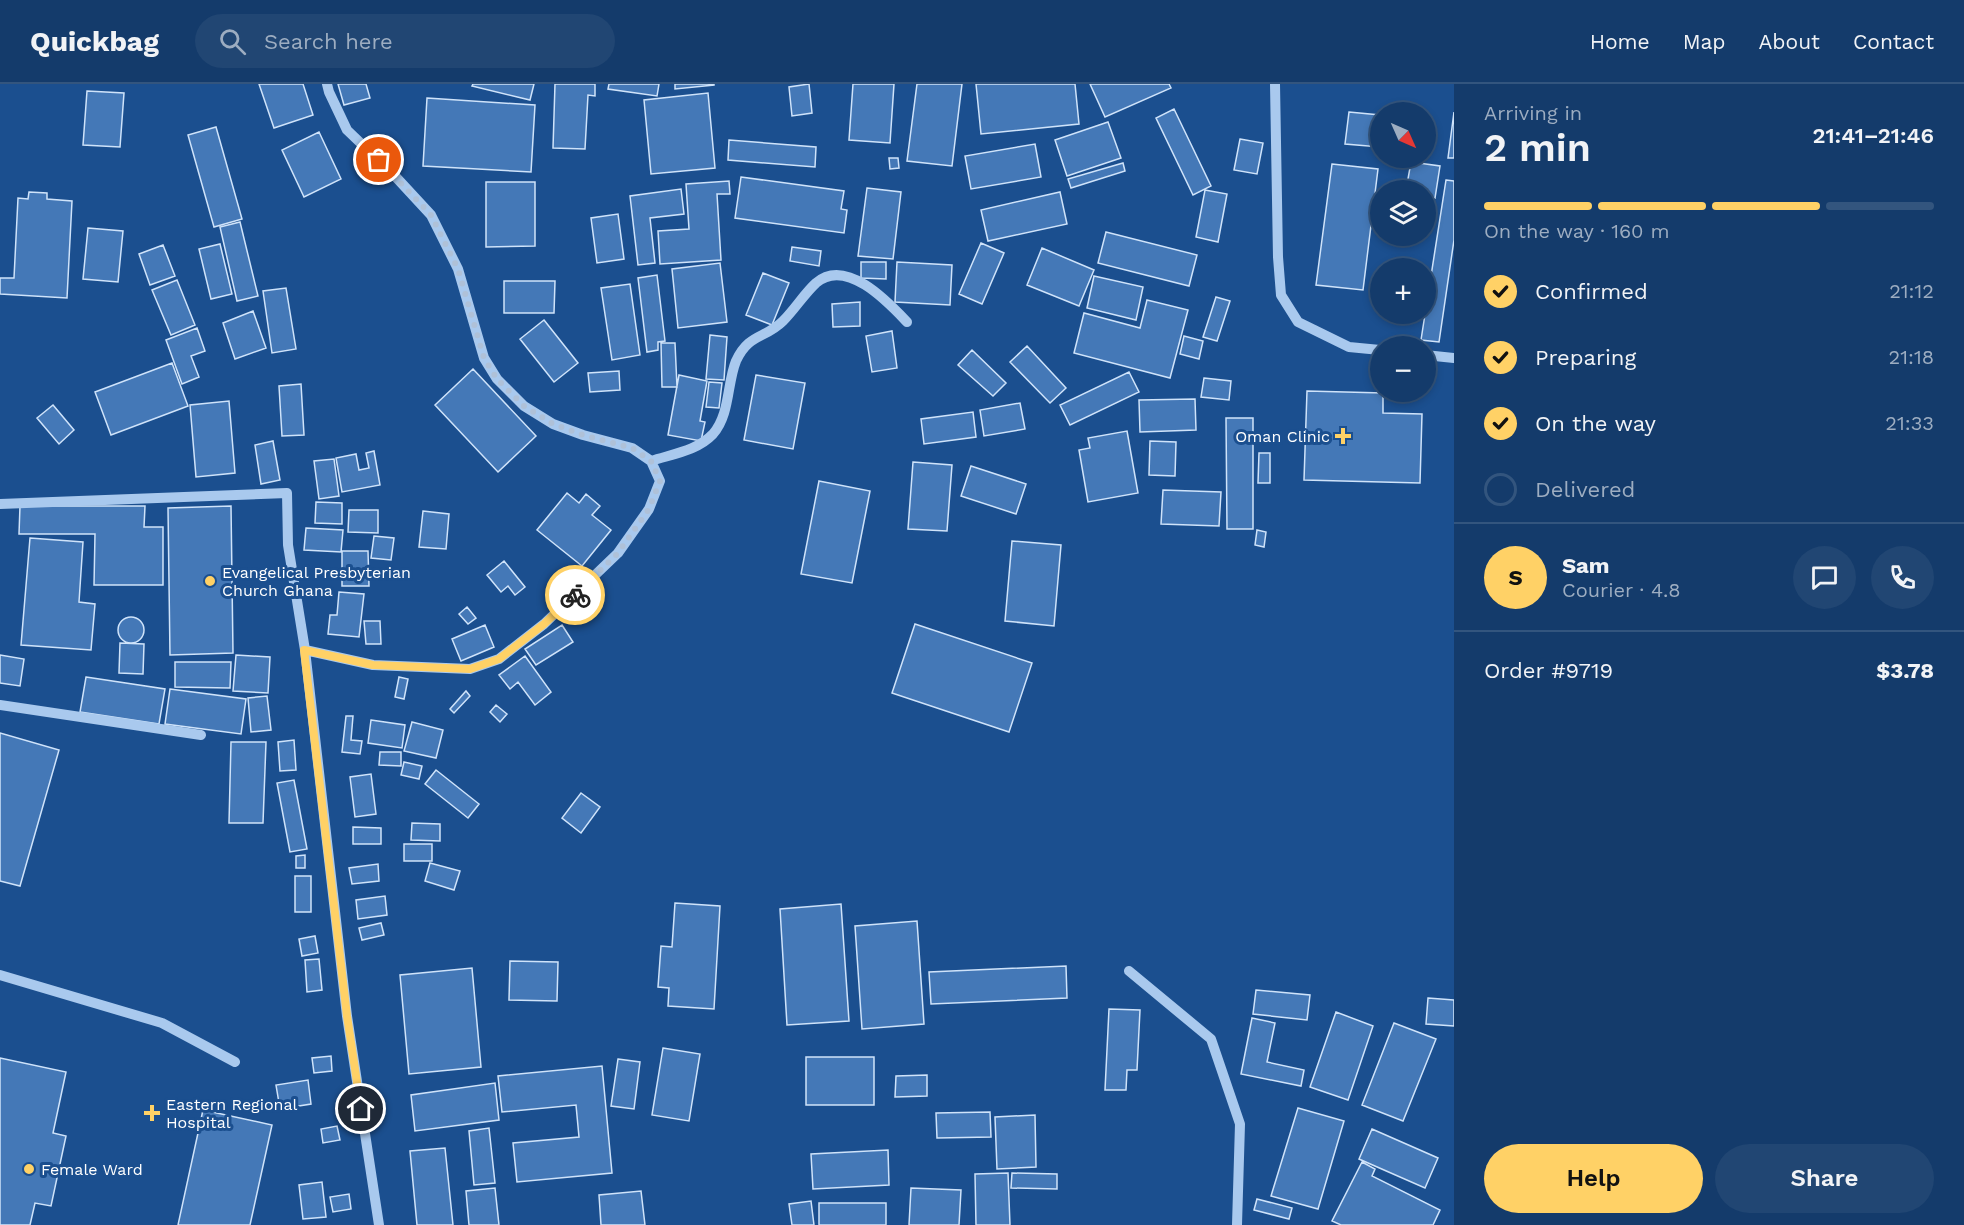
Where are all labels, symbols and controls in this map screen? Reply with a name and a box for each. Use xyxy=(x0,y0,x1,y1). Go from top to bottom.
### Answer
search box xyxy=(195,14,615,68)
text: Quickbag xyxy=(30,25,159,58)
icon: search xyxy=(216,25,249,58)
text: Search here xyxy=(264,29,393,54)
text: Home xyxy=(1590,29,1650,54)
text: Map xyxy=(1683,29,1726,54)
text: About xyxy=(1759,29,1820,54)
text: Contact xyxy=(1853,29,1934,54)
text: Arriving in xyxy=(1484,101,1582,125)
north arrow xyxy=(1370,102,1436,168)
map controls xyxy=(1370,102,1436,402)
text: 21:41–21:46 xyxy=(1812,123,1934,148)
text: 2 min xyxy=(1484,125,1591,170)
pin xyxy=(353,134,404,185)
icon: bag xyxy=(362,143,395,176)
button: layers xyxy=(1370,180,1436,246)
text: On the way · 160 m xyxy=(1484,219,1669,243)
button: + xyxy=(1370,258,1436,324)
icon: check xyxy=(1484,275,1517,308)
text: Confirmed xyxy=(1535,279,1648,304)
text: 21:12 xyxy=(1889,279,1934,303)
button: − xyxy=(1370,336,1436,402)
icon: check xyxy=(1484,341,1517,374)
text: Preparing xyxy=(1535,345,1636,370)
text: 21:18 xyxy=(1889,345,1934,369)
icon: check xyxy=(1484,407,1517,440)
text: On the way xyxy=(1535,411,1656,436)
text: 21:33 xyxy=(1885,411,1934,435)
place label: Oman Clinic xyxy=(1235,427,1330,446)
marker: Oman Clinic xyxy=(1334,427,1352,445)
text: Delivered xyxy=(1535,477,1635,502)
button: chat xyxy=(1793,546,1856,609)
button: phone xyxy=(1871,546,1934,609)
text: Sam xyxy=(1562,553,1610,578)
place label: Evangelical Presbyterian Church Ghana xyxy=(222,563,411,600)
courier xyxy=(545,565,605,625)
text: S xyxy=(1508,565,1523,590)
marker: Evangelical Presbyterian Church Ghana xyxy=(203,574,217,588)
text: Courier · 4.8 xyxy=(1562,578,1681,602)
icon: bike xyxy=(559,579,592,612)
text: Order #9719 xyxy=(1484,658,1613,683)
text: $3.78 xyxy=(1876,658,1934,683)
pin xyxy=(335,1083,386,1134)
icon: home xyxy=(344,1092,377,1125)
place label: Eastern Regional Hospital xyxy=(166,1095,297,1132)
marker: Eastern Regional Hospital xyxy=(143,1104,161,1122)
button: Help xyxy=(1484,1144,1703,1213)
button: Share xyxy=(1715,1144,1934,1213)
place label: Female Ward xyxy=(41,1160,143,1179)
marker: Female Ward xyxy=(22,1162,36,1176)

